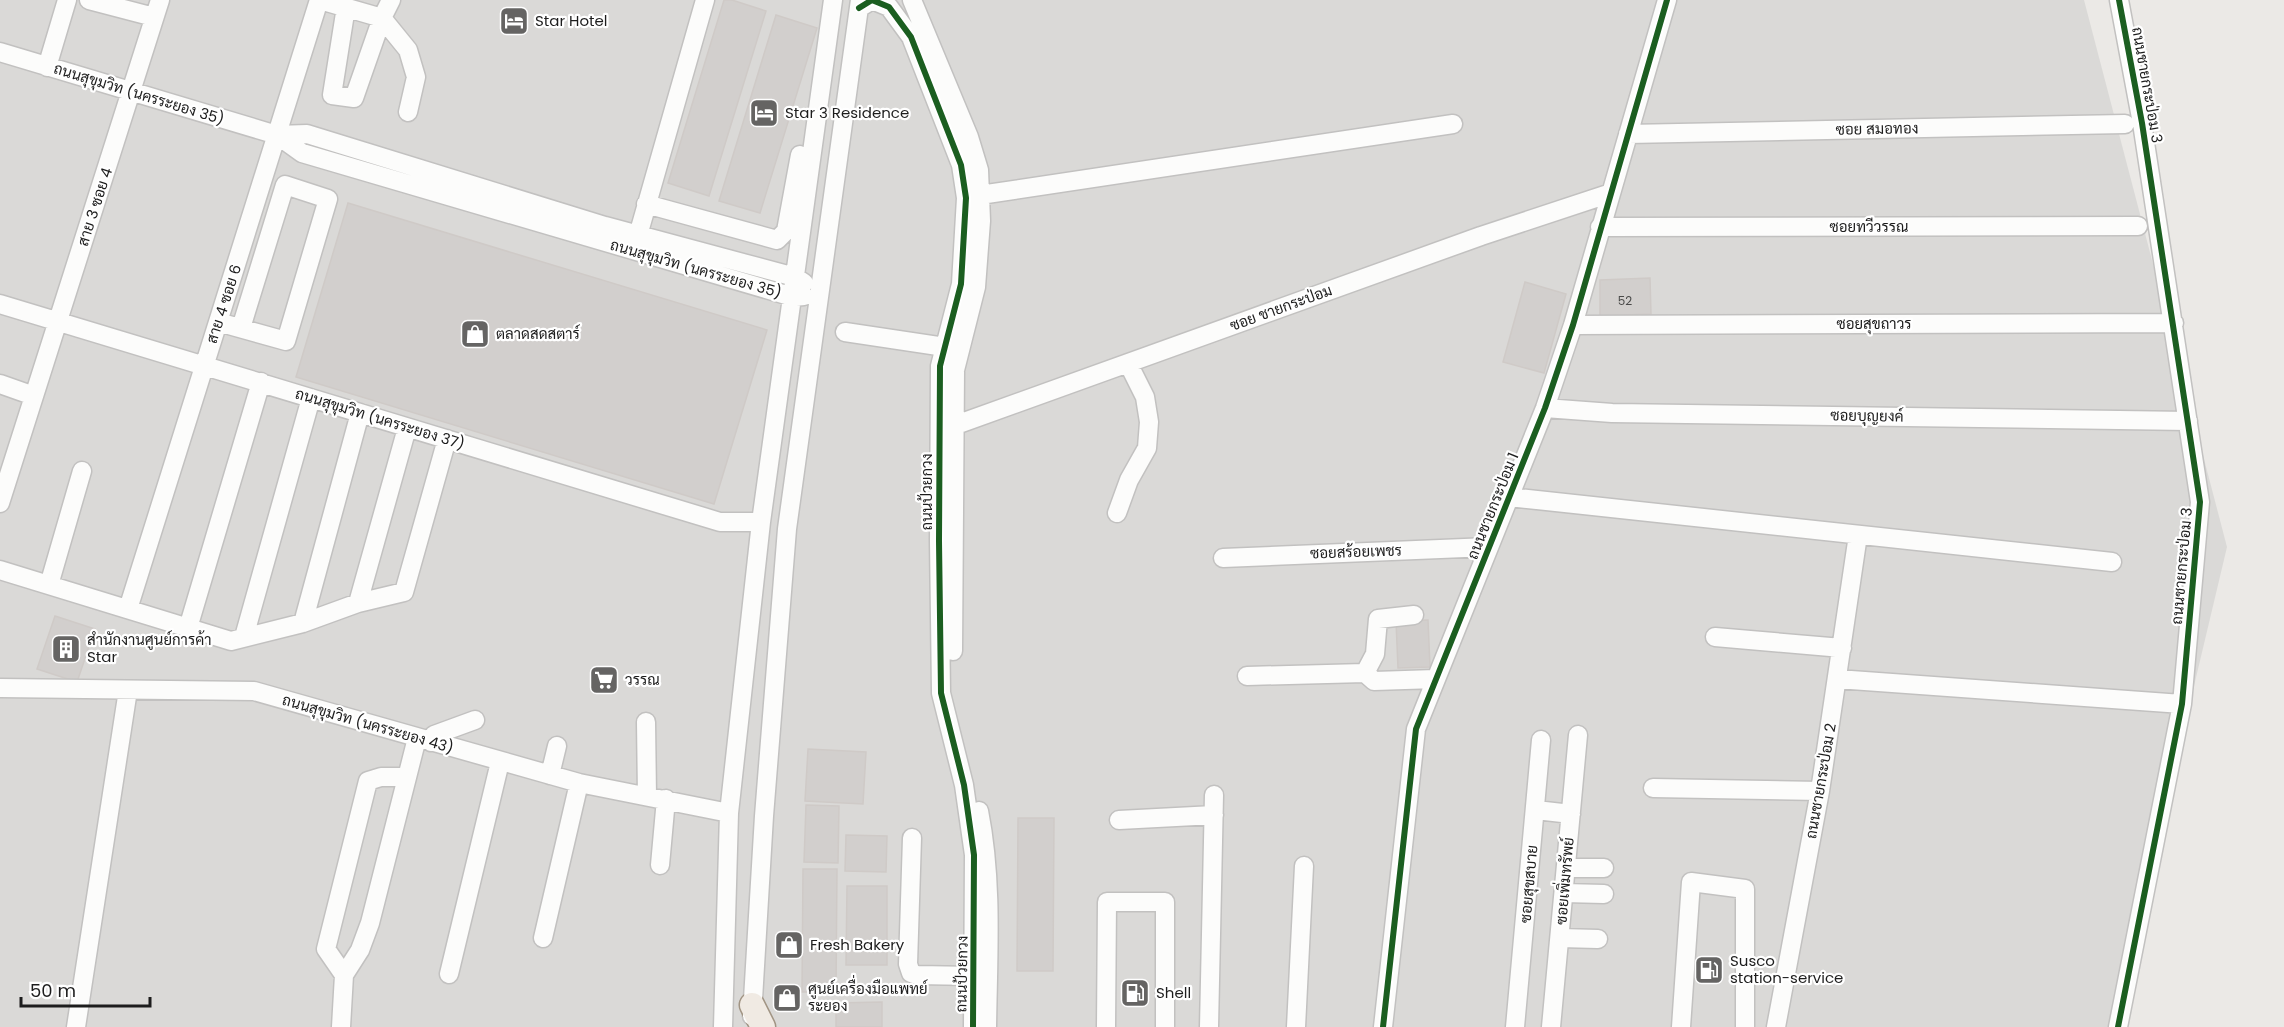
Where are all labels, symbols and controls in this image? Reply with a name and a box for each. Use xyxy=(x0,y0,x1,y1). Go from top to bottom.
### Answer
hotel icon: Star Hotel xyxy=(498,5,530,37)
place label: Star Hotel xyxy=(535,10,607,31)
street label: ถนนชายกระป่อม 3 xyxy=(2127,25,2168,145)
street label: ถนนสุขุมวิท (นครระยอง 35) xyxy=(51,58,227,130)
hotel icon: Star 3 Residence xyxy=(748,97,780,129)
place label: Star 3 Residence xyxy=(785,102,909,123)
street label: ซอย สมอทอง xyxy=(1835,117,1919,140)
street label: สาย 3 ซอย 4 xyxy=(72,165,117,249)
street label: ซอยทวีวรรณ xyxy=(1830,216,1908,237)
street label: ถนนสุขุมวิท (นครระยอง 35) xyxy=(608,234,784,304)
street label: สาย 4 ซอย 6 xyxy=(201,262,246,346)
street label: ซอย ชายกระป่อม xyxy=(1227,279,1335,336)
house number: 52 xyxy=(1618,292,1632,309)
street label: ซอยสุขถาวร xyxy=(1836,313,1912,335)
shop icon: ตลาดสดสตาร์ xyxy=(459,318,491,350)
place label: ตลาดสดสตาร์ xyxy=(496,323,580,344)
street label: ถนนสุขุมวิท (นครระยอง 37) xyxy=(293,383,467,455)
street label: ซอยบุญยงค์ xyxy=(1830,404,1904,428)
street label: ถนนชายกระป่อม 1 xyxy=(1462,449,1523,562)
street label: ถนนป้วยกวง xyxy=(916,453,937,531)
street label: ถนนชายกระป่อม 3 xyxy=(2166,507,2197,625)
street label: ซอยสร้อยเพชร xyxy=(1310,539,1402,564)
place label: สำนักงานศูนย์การค้า Star xyxy=(87,629,211,667)
building icon: สำนักงานศูนย์การค้า Star xyxy=(50,633,82,665)
supermarket icon: วรรณ xyxy=(588,664,620,696)
place label: วรรณ xyxy=(625,669,660,690)
street label: ถนนสุขุมวิท (นครระยอง 43) xyxy=(280,689,456,759)
street label: ถนนชายกระป่อม 2 xyxy=(1800,721,1841,840)
street label: ซอยเพิ่มทรัพย์ xyxy=(1547,836,1579,926)
street label: ซอยสุขสบาย xyxy=(1515,844,1543,924)
shop icon: Fresh Bakery xyxy=(773,929,805,961)
place label: Fresh Bakery xyxy=(810,934,905,955)
street label: ถนนป้วยกวง xyxy=(950,935,973,1013)
place label: Susco station-service xyxy=(1730,950,1843,988)
fuel station icon: Susco station-service xyxy=(1693,954,1725,986)
scale bar xyxy=(21,970,150,1008)
place label: ศูนย์เครื่องมือแพทย์ ระยอง xyxy=(808,974,928,1016)
fuel station icon: Shell xyxy=(1119,977,1151,1009)
text: 50 m xyxy=(30,978,76,1003)
shop icon: ศูนย์เครื่องมือแพทย์ ระยอง xyxy=(771,982,803,1014)
place label: Shell xyxy=(1156,982,1191,1003)

